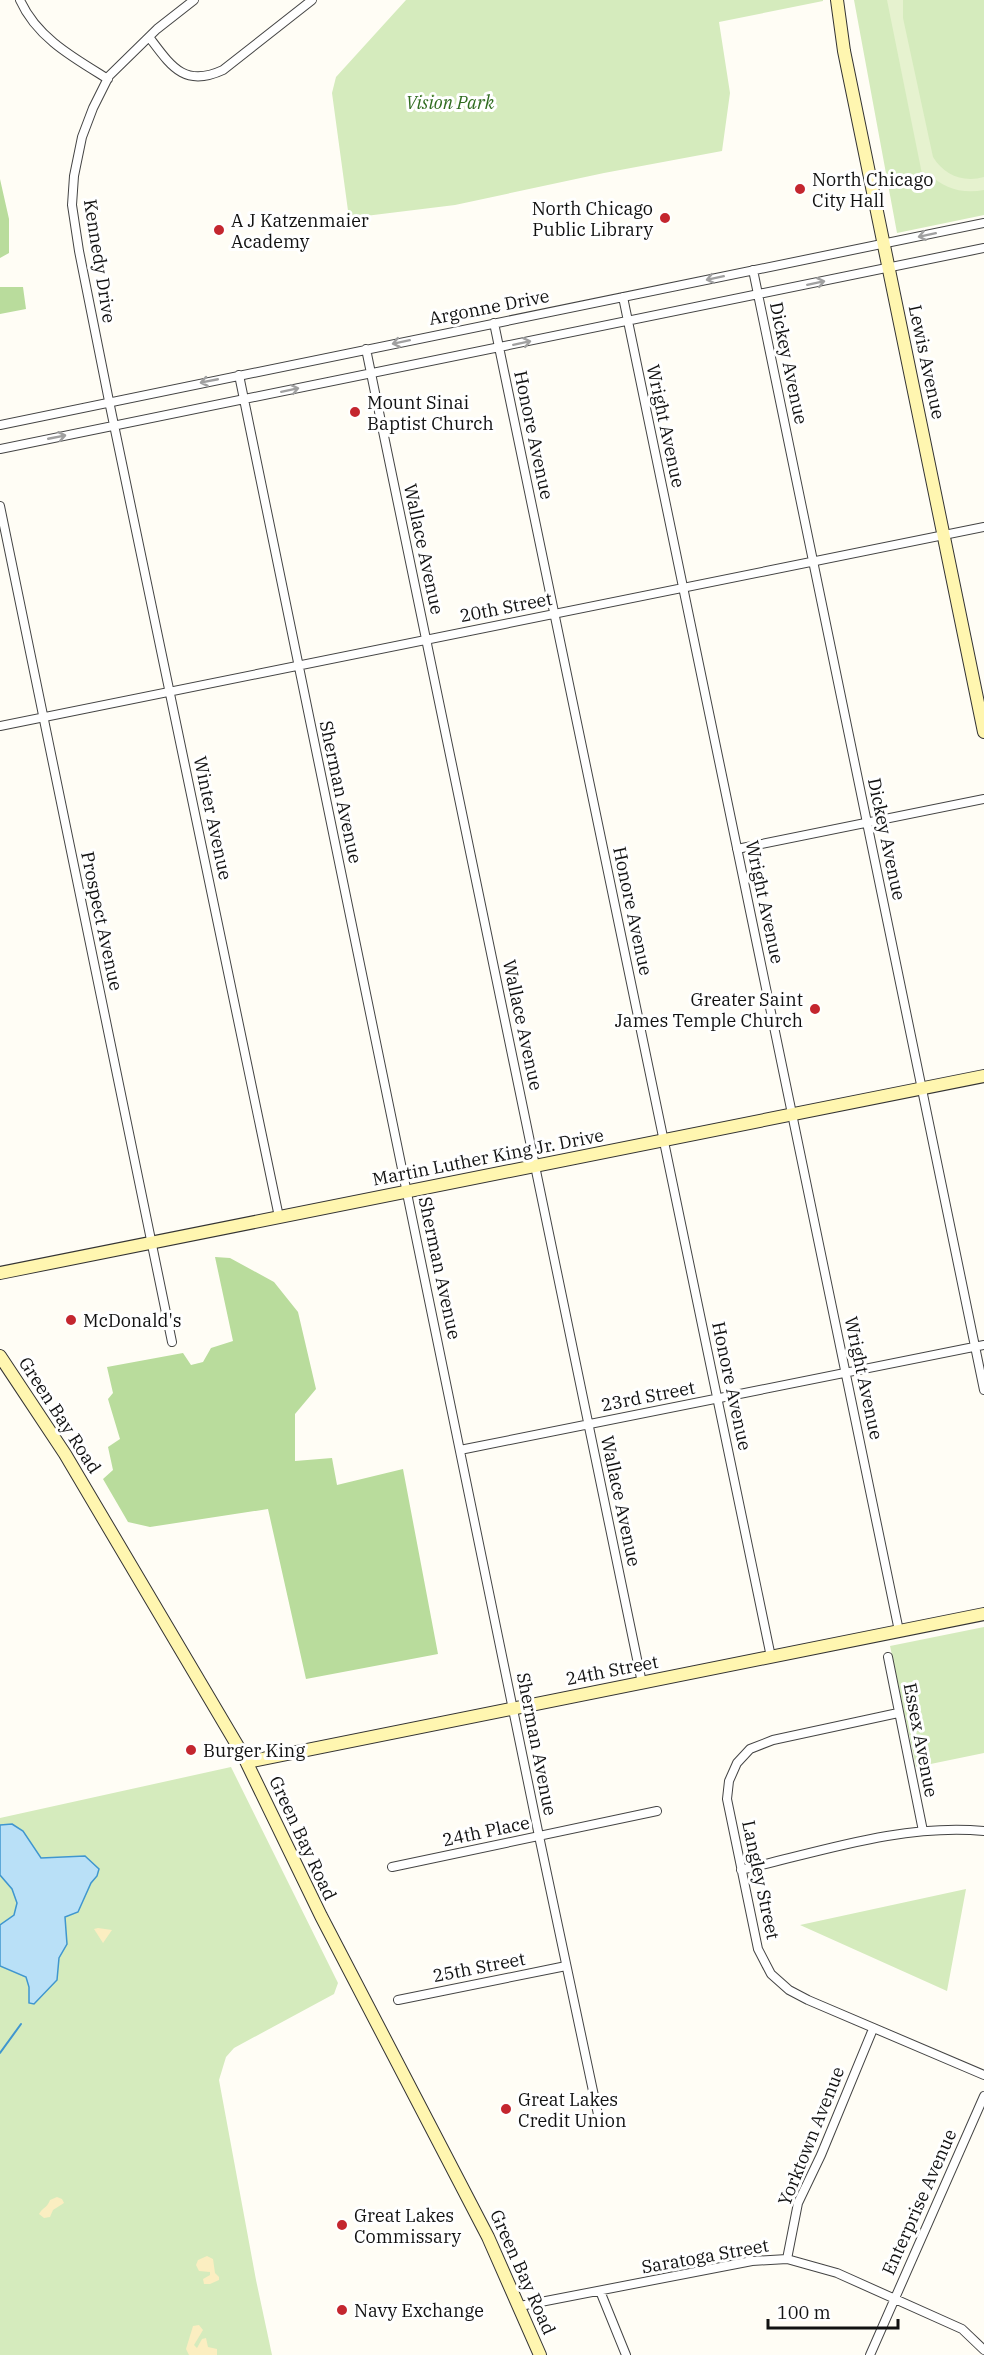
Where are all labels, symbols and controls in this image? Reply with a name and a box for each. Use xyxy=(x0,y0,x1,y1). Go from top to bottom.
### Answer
park label: Vision Park xyxy=(406,91,495,114)
place label: North Chicago City Hall xyxy=(812,168,933,212)
marker: North Chicago City Hall xyxy=(793,182,807,196)
place label: North Chicago Public Library xyxy=(532,197,653,241)
street label: Kennedy Drive xyxy=(79,198,121,324)
place label: A J Katzenmaier Academy xyxy=(231,209,369,253)
marker: North Chicago Public Library xyxy=(658,211,672,225)
marker: A J Katzenmaier Academy xyxy=(212,223,226,237)
one-way arrow xyxy=(917,229,936,241)
one-way arrow xyxy=(706,273,725,284)
one-way arrow xyxy=(805,277,825,288)
street label: Argonne Drive xyxy=(427,284,551,330)
street label: Dickey Avenue xyxy=(765,300,813,426)
street label: Lewis Avenue xyxy=(904,303,950,421)
one-way arrow xyxy=(391,337,411,348)
one-way arrow xyxy=(512,337,531,348)
street label: Wright Avenue xyxy=(642,362,690,490)
street label: Honore Avenue xyxy=(509,369,559,501)
one-way arrow xyxy=(200,376,220,387)
one-way arrow xyxy=(279,384,299,395)
place label: Mount Sinai Baptist Church xyxy=(367,391,494,435)
marker: Mount Sinai Baptist Church xyxy=(348,405,362,419)
one-way arrow xyxy=(47,431,67,442)
street label: Wallace Avenue xyxy=(399,482,449,616)
street label: 20th Street xyxy=(458,587,554,627)
street label: Sherman Avenue xyxy=(315,719,367,865)
street label: Winter Avenue xyxy=(189,754,237,882)
street label: Dickey Avenue xyxy=(863,776,911,902)
street label: Wright Avenue xyxy=(741,838,789,966)
street label: Honore Avenue xyxy=(608,845,658,977)
street label: Prospect Avenue xyxy=(76,849,128,993)
street label: Wallace Avenue xyxy=(498,958,548,1092)
place label: Greater Saint James Temple Church xyxy=(615,988,803,1032)
marker: Greater Saint James Temple Church xyxy=(808,1002,822,1016)
street label: Martin Luther King Jr. Drive xyxy=(370,1123,606,1191)
street label: Sherman Avenue xyxy=(414,1195,466,1341)
place label: McDonald's xyxy=(83,1309,182,1332)
marker: McDonald's xyxy=(64,1313,78,1327)
street label: Wright Avenue xyxy=(840,1314,888,1442)
street label: Honore Avenue xyxy=(707,1320,757,1452)
street label: Green Bay Road xyxy=(14,1352,106,1478)
street label: 23rd Street xyxy=(599,1376,697,1416)
street label: Wallace Avenue xyxy=(596,1434,646,1568)
street label: 24th Street xyxy=(564,1650,660,1690)
street label: Sherman Avenue xyxy=(512,1670,562,1818)
street label: Essex Avenue xyxy=(899,1681,943,1799)
place label: Burger King xyxy=(203,1739,305,1762)
marker: Burger King xyxy=(184,1743,198,1757)
street label: Green Bay Road xyxy=(264,1772,342,1904)
street label: 24th Place xyxy=(440,1811,532,1851)
street label: Langley Street xyxy=(737,1818,785,1942)
street label: 25th Street xyxy=(431,1947,527,1987)
street label: Yorktown Avenue xyxy=(773,2063,849,2209)
place label: Great Lakes Credit Union xyxy=(518,2088,626,2132)
marker: Great Lakes Credit Union xyxy=(499,2102,513,2116)
street label: Enterprise Avenue xyxy=(876,2125,962,2279)
place label: Great Lakes Commissary xyxy=(354,2204,461,2248)
street label: Green Bay Road xyxy=(485,2206,561,2338)
marker: Great Lakes Commissary xyxy=(335,2218,349,2232)
street label: Saratoga Street xyxy=(640,2233,770,2279)
scale bar xyxy=(768,2292,898,2330)
place label: Navy Exchange xyxy=(354,2299,484,2322)
text: 100 m xyxy=(777,2301,831,2324)
marker: Navy Exchange xyxy=(335,2303,349,2317)

